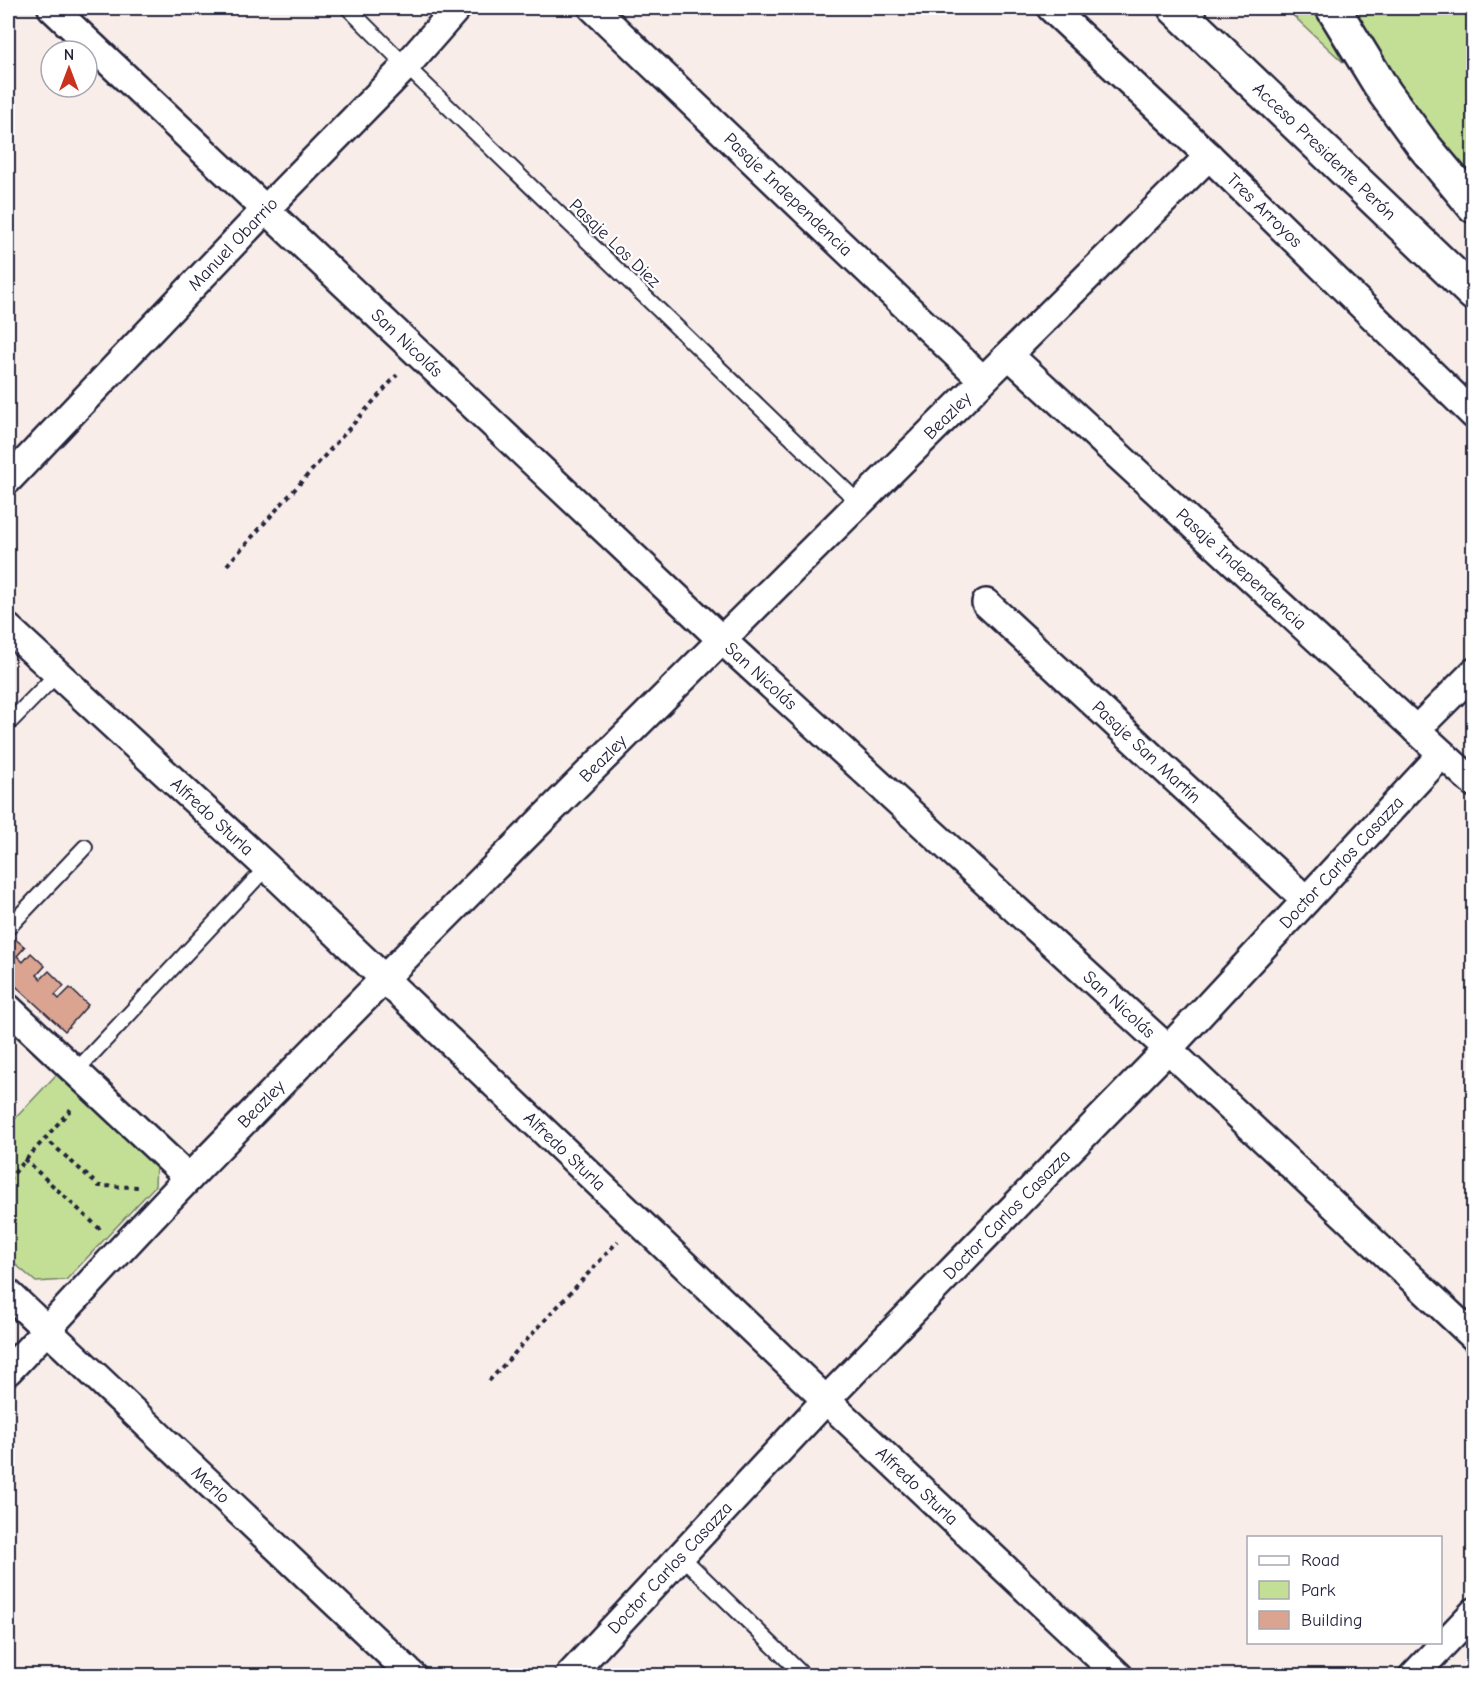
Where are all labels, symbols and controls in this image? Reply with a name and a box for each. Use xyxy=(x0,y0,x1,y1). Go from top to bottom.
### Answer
north arrow xyxy=(39,39,99,99)
text: N xyxy=(64,46,74,64)
street label: Acceso Presidente Perón xyxy=(1248,78,1400,225)
street label: Pasaje Independencia xyxy=(719,129,857,261)
street label: Tres Arroyos xyxy=(1222,169,1306,252)
street label: Manuel Obarrio xyxy=(184,193,282,295)
street label: Pasaje Los Diez xyxy=(565,195,665,292)
street label: San Nicolás xyxy=(367,305,447,382)
street label: Beazley xyxy=(920,387,977,444)
street label: Pasaje Independencia xyxy=(1172,504,1311,634)
street label: San Nicolás xyxy=(720,638,801,714)
street label: Pasaje San Martín xyxy=(1087,697,1205,808)
street label: Beazley xyxy=(575,730,632,787)
street label: Alfredo Sturla xyxy=(166,774,258,860)
street label: Doctor Carlos Casazza xyxy=(1275,792,1408,933)
street label: San Nicolás xyxy=(1079,966,1159,1043)
street label: Beazley xyxy=(234,1075,290,1132)
street label: Alfredo Sturla xyxy=(519,1108,610,1195)
street label: Doctor Carlos Casazza xyxy=(939,1146,1075,1284)
street label: Alfredo Sturla xyxy=(871,1443,962,1530)
street label: Merlo xyxy=(187,1462,234,1508)
street label: Doctor Carlos Casazza xyxy=(604,1498,737,1638)
legend xyxy=(1247,1536,1442,1644)
text: Road xyxy=(1301,1550,1340,1571)
text: Park xyxy=(1301,1580,1336,1601)
text: Building xyxy=(1301,1610,1363,1631)

